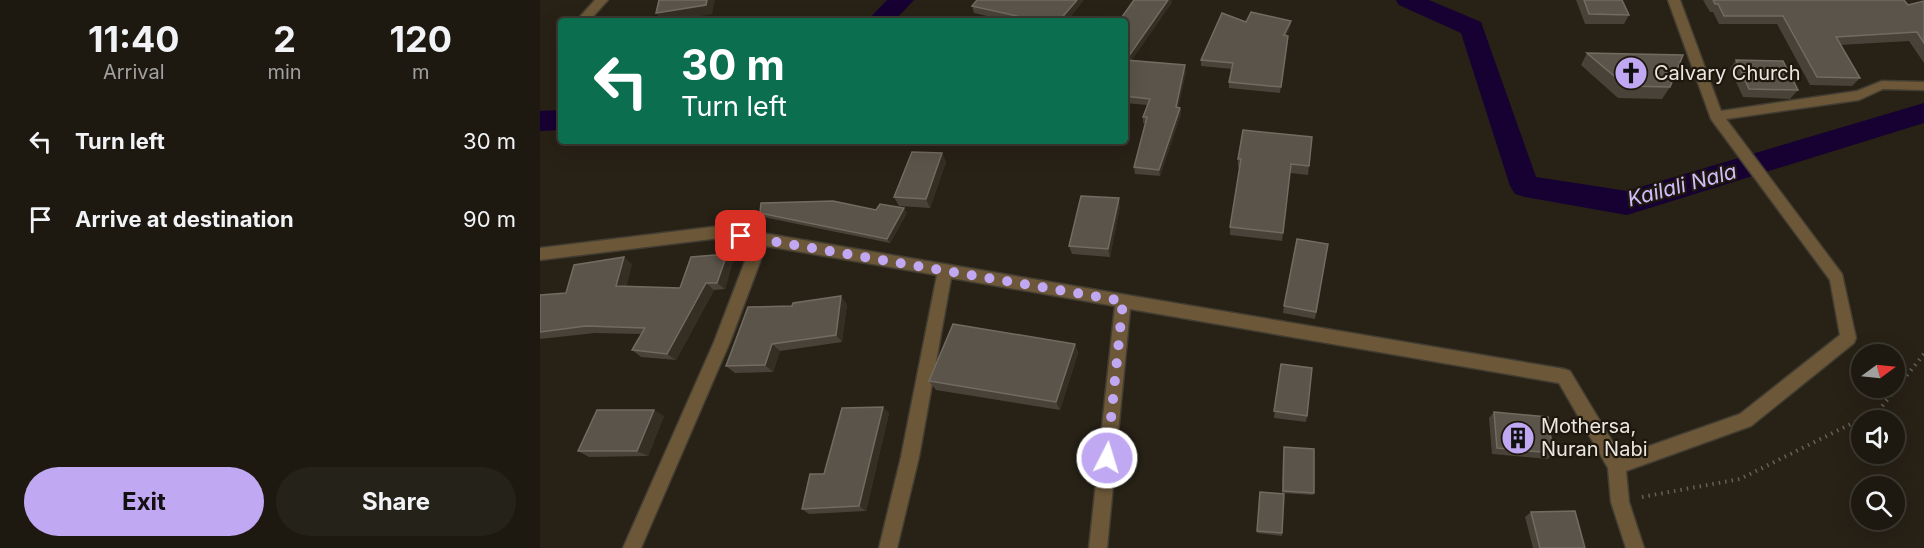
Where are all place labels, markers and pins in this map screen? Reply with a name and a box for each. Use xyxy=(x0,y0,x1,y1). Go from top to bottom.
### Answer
church icon: Calvary Church xyxy=(1613,55,1649,91)
place label: Calvary Church xyxy=(1654,61,1801,85)
pin xyxy=(715,210,766,261)
place label: Mothersa, Nuran Nabi xyxy=(1541,414,1647,461)
building icon: Mothersa, Nuran Nabi xyxy=(1500,420,1536,456)

